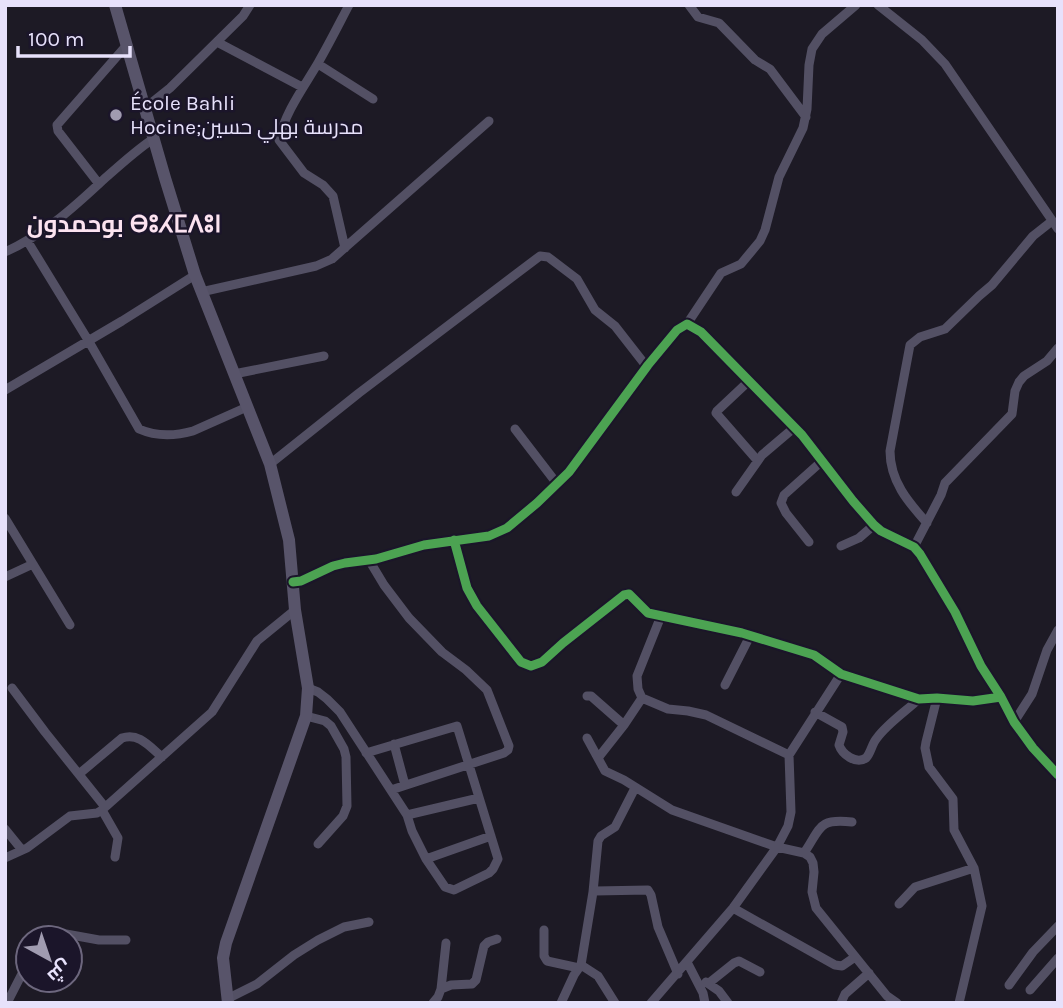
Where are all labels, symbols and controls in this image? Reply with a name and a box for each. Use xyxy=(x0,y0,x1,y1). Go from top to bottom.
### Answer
scale bar xyxy=(18,14,130,58)
text: 100 m xyxy=(28,27,85,51)
place label: École Bahli Hocine;مدرسة بهلي حسين xyxy=(130,91,363,143)
marker: École Bahli Hocine;مدرسة بهلي حسين xyxy=(108,107,124,123)
district label: بوحمدون ⴱⵓⵃⵎⴷⵓⵏ xyxy=(27,210,221,238)
north arrow xyxy=(14,924,84,994)
text: ش xyxy=(43,955,76,988)

